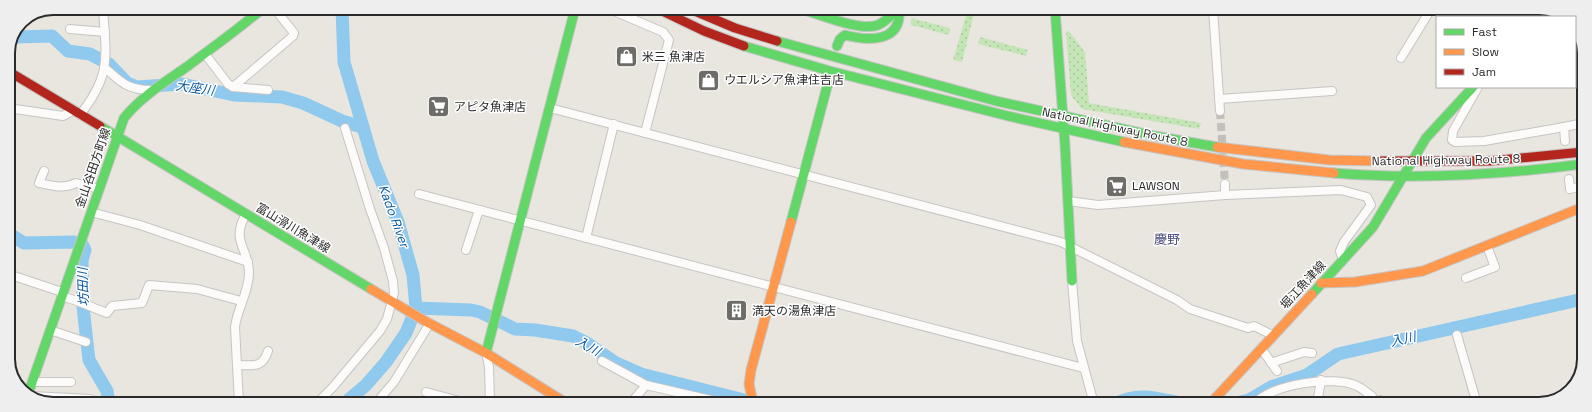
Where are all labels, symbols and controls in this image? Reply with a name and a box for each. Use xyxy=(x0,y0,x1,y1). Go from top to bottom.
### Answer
legend xyxy=(1436,16,1576,88)
text: Fast xyxy=(1472,24,1497,40)
shop icon: 米三 魚津店 xyxy=(614,44,640,70)
text: Slow xyxy=(1472,44,1499,60)
place label: 米三 魚津店 xyxy=(642,49,705,65)
text: Jam xyxy=(1472,64,1496,80)
shop icon: ウエルシア魚津住吉店 xyxy=(695,67,721,93)
place label: ウエルシア魚津住吉店 xyxy=(724,72,844,88)
water label: 大座川 xyxy=(174,77,217,99)
supermarket icon: アピタ魚津店 xyxy=(426,94,452,120)
place label: アピタ魚津店 xyxy=(454,99,526,115)
street label: National Highway Route 8 xyxy=(1041,104,1189,150)
street label: 金山谷田方町線 xyxy=(72,126,114,210)
street label: National Highway Route 8 xyxy=(1372,151,1520,169)
supermarket icon: LAWSON xyxy=(1104,173,1130,199)
place label: LAWSON xyxy=(1132,178,1180,194)
water label: Kado River xyxy=(375,182,414,252)
street label: 富山滑川魚津線 xyxy=(253,200,333,256)
district label: 慶野 xyxy=(1154,231,1180,248)
street label: 堀江魚津線 xyxy=(1277,258,1329,312)
water label: 坊田川 xyxy=(74,265,92,307)
building icon: 満天の湯魚津店 xyxy=(723,298,749,324)
place label: 満天の湯魚津店 xyxy=(752,303,836,319)
water label: 入川 xyxy=(1388,327,1420,350)
water label: 入川 xyxy=(573,332,605,361)

